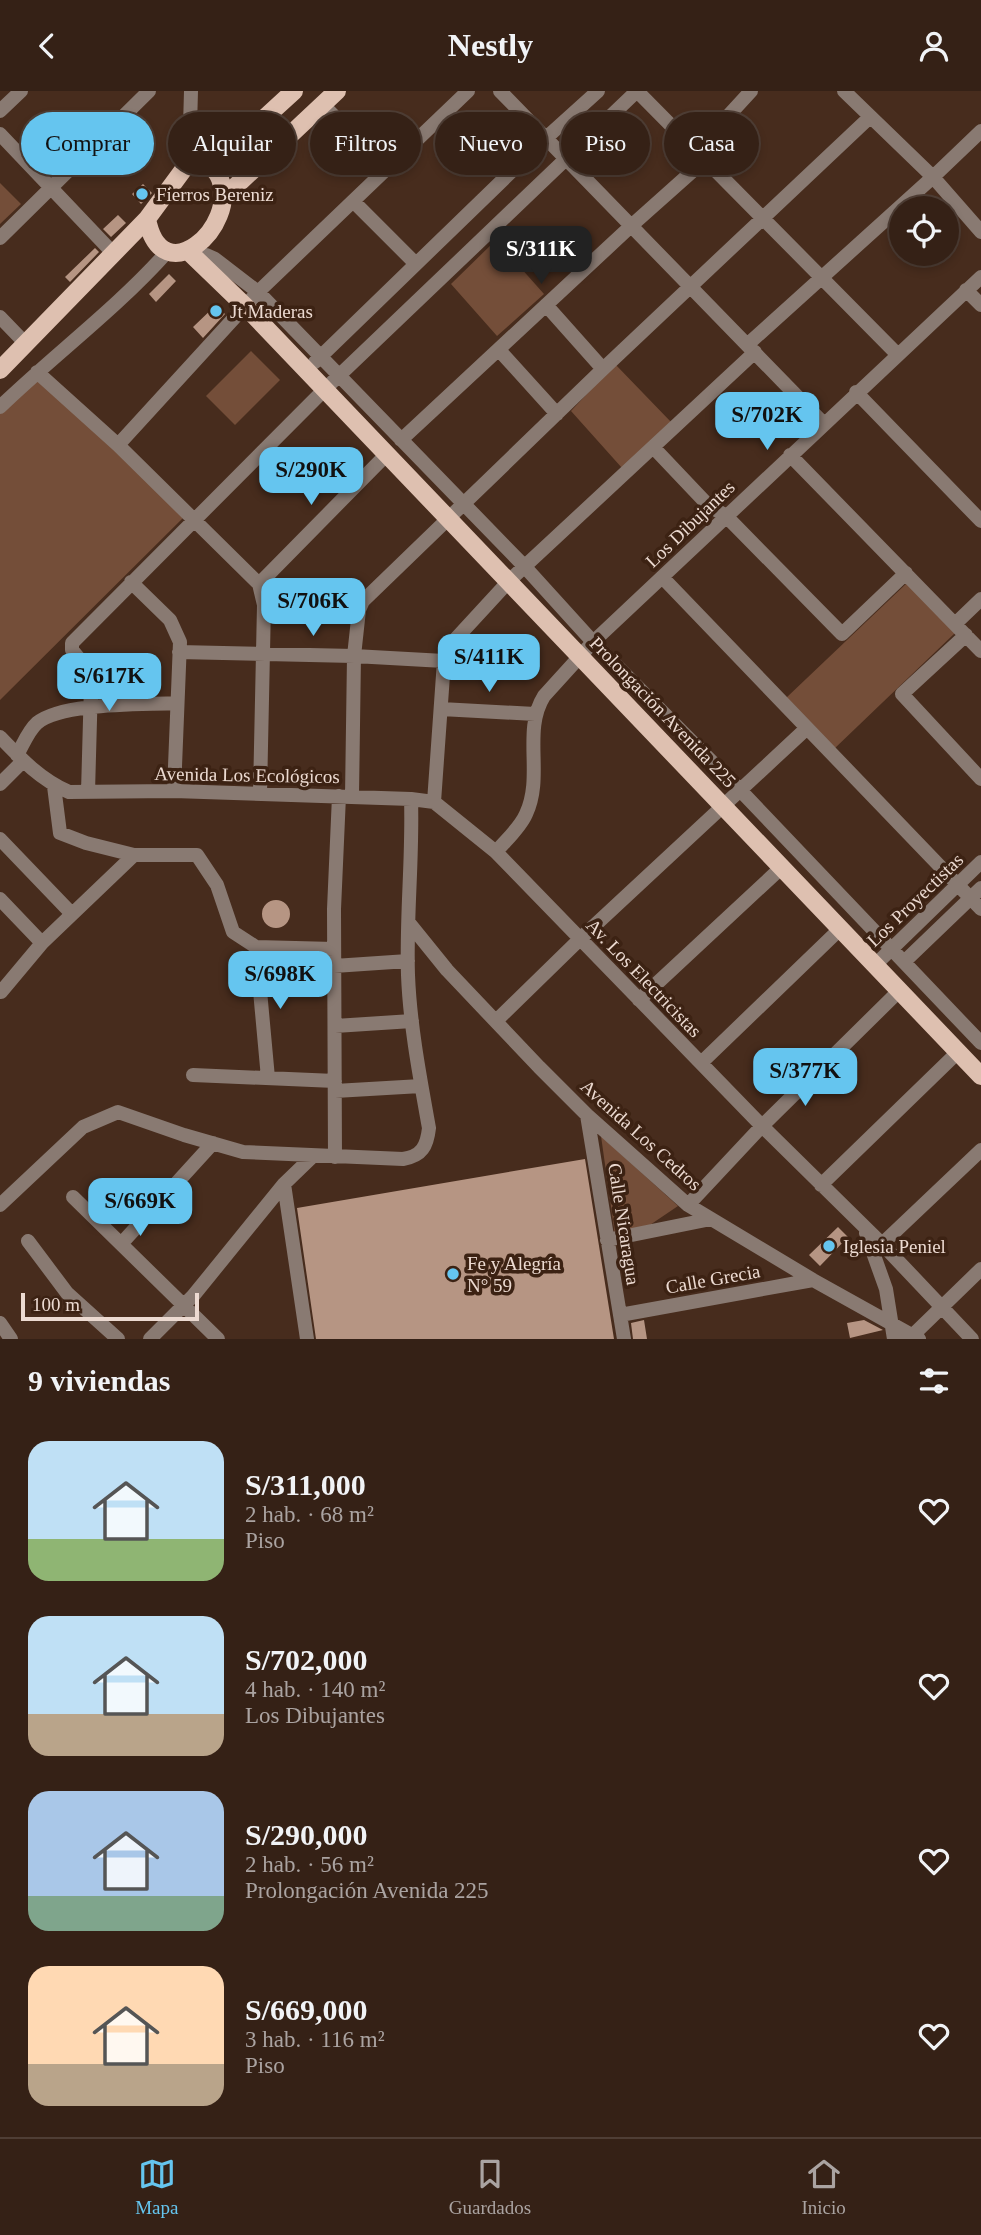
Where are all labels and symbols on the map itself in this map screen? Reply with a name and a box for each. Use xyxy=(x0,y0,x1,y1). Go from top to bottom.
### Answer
place label: Fierros Bereniz xyxy=(156,184,274,205)
marker: Fierros Bereniz xyxy=(134,186,150,202)
pin: S/311K xyxy=(484,227,598,286)
place label: Jt Maderas xyxy=(230,301,313,322)
marker: Jt Maderas xyxy=(208,303,224,319)
pin: S/702K xyxy=(710,393,824,452)
pin: S/290K xyxy=(254,447,368,507)
street label: Los Dibujantes xyxy=(641,476,739,572)
pin: S/706K xyxy=(256,579,370,638)
street label: Prolongación Avenida 225 xyxy=(586,632,740,792)
pin: S/411K xyxy=(432,635,546,694)
pin: S/617K xyxy=(52,653,166,713)
street label: Avenida Los Ecológicos xyxy=(154,763,340,787)
street label: Los Proyectistas xyxy=(863,849,967,951)
street label: Av. Los Electricistas xyxy=(582,915,706,1041)
pin: S/698K xyxy=(223,951,337,1011)
pin: S/377K xyxy=(748,1049,862,1108)
street label: Avenida Los Cedros xyxy=(576,1075,706,1195)
street label: Calle Nicaragua xyxy=(604,1162,644,1287)
pin: S/669K xyxy=(83,1179,197,1238)
place label: Iglesia Peniel xyxy=(843,1236,946,1257)
marker: Iglesia Peniel xyxy=(821,1238,837,1254)
place label: Fe y Alegría N° 59 xyxy=(467,1253,561,1296)
street label: Calle Grecia xyxy=(664,1260,762,1298)
marker: Fe y Alegría N° 59 xyxy=(445,1266,461,1282)
scale bar xyxy=(21,1290,200,1322)

